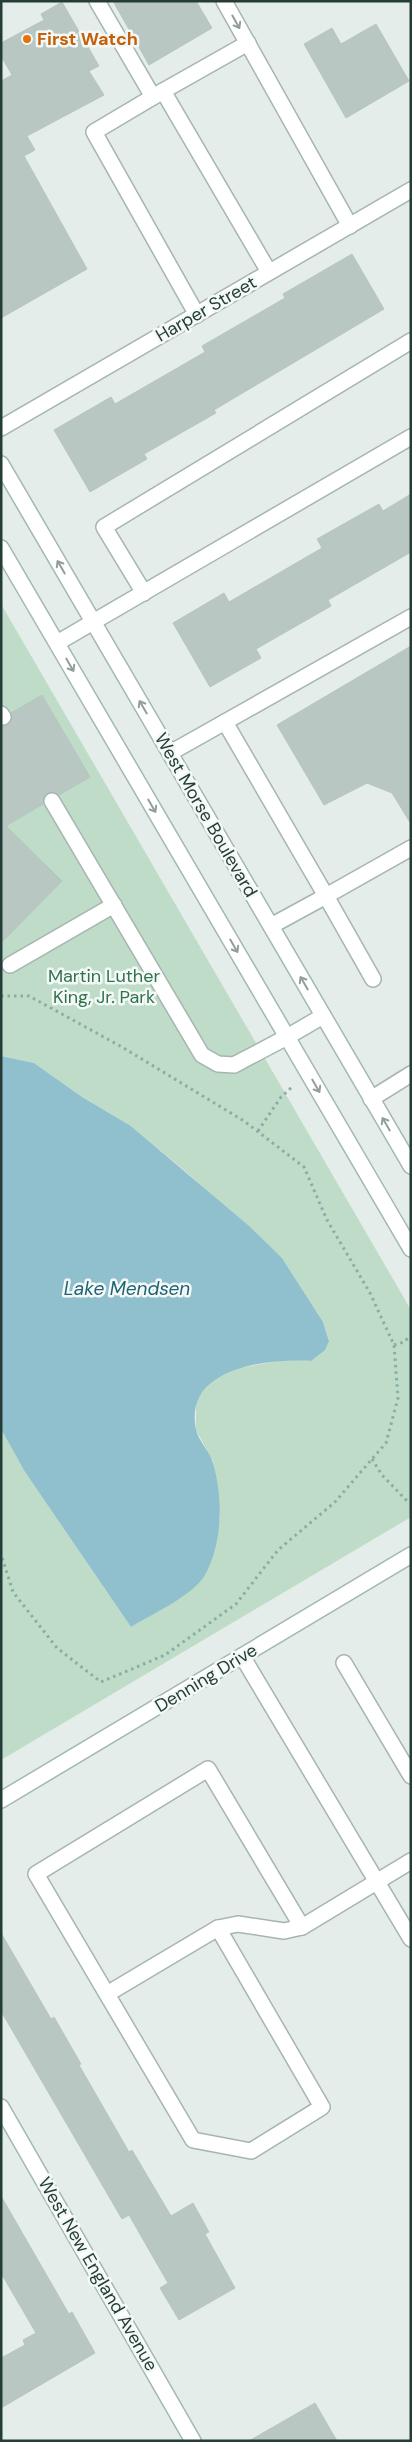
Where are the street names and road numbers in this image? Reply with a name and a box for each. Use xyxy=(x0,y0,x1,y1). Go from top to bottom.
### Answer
street label: Harper Street xyxy=(151,270,261,348)
street label: West Morse Boulevard xyxy=(149,729,263,901)
street label: Denning Drive xyxy=(150,1638,262,1718)
street label: West New England Avenue xyxy=(33,2173,163,2375)

